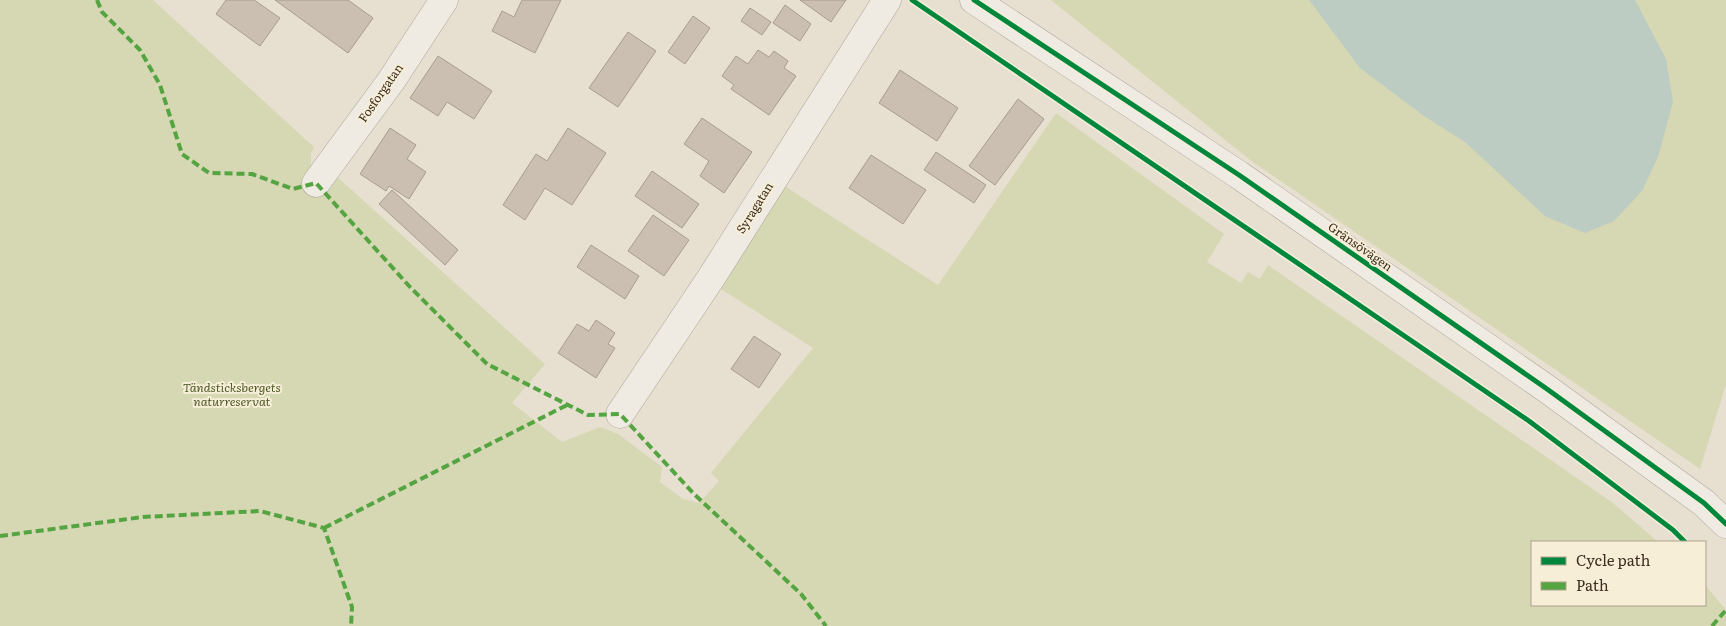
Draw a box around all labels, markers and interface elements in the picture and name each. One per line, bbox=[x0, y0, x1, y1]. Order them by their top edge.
street label: Fosforgatan bbox=[353, 59, 407, 125]
street label: Syragatan bbox=[731, 178, 777, 237]
street label: Gränsövägen bbox=[1325, 217, 1397, 275]
park label: Tändsticksbergets naturreservat bbox=[183, 378, 281, 410]
legend bbox=[1531, 541, 1706, 606]
text: Cycle path bbox=[1576, 548, 1651, 571]
text: Path bbox=[1576, 573, 1609, 596]

